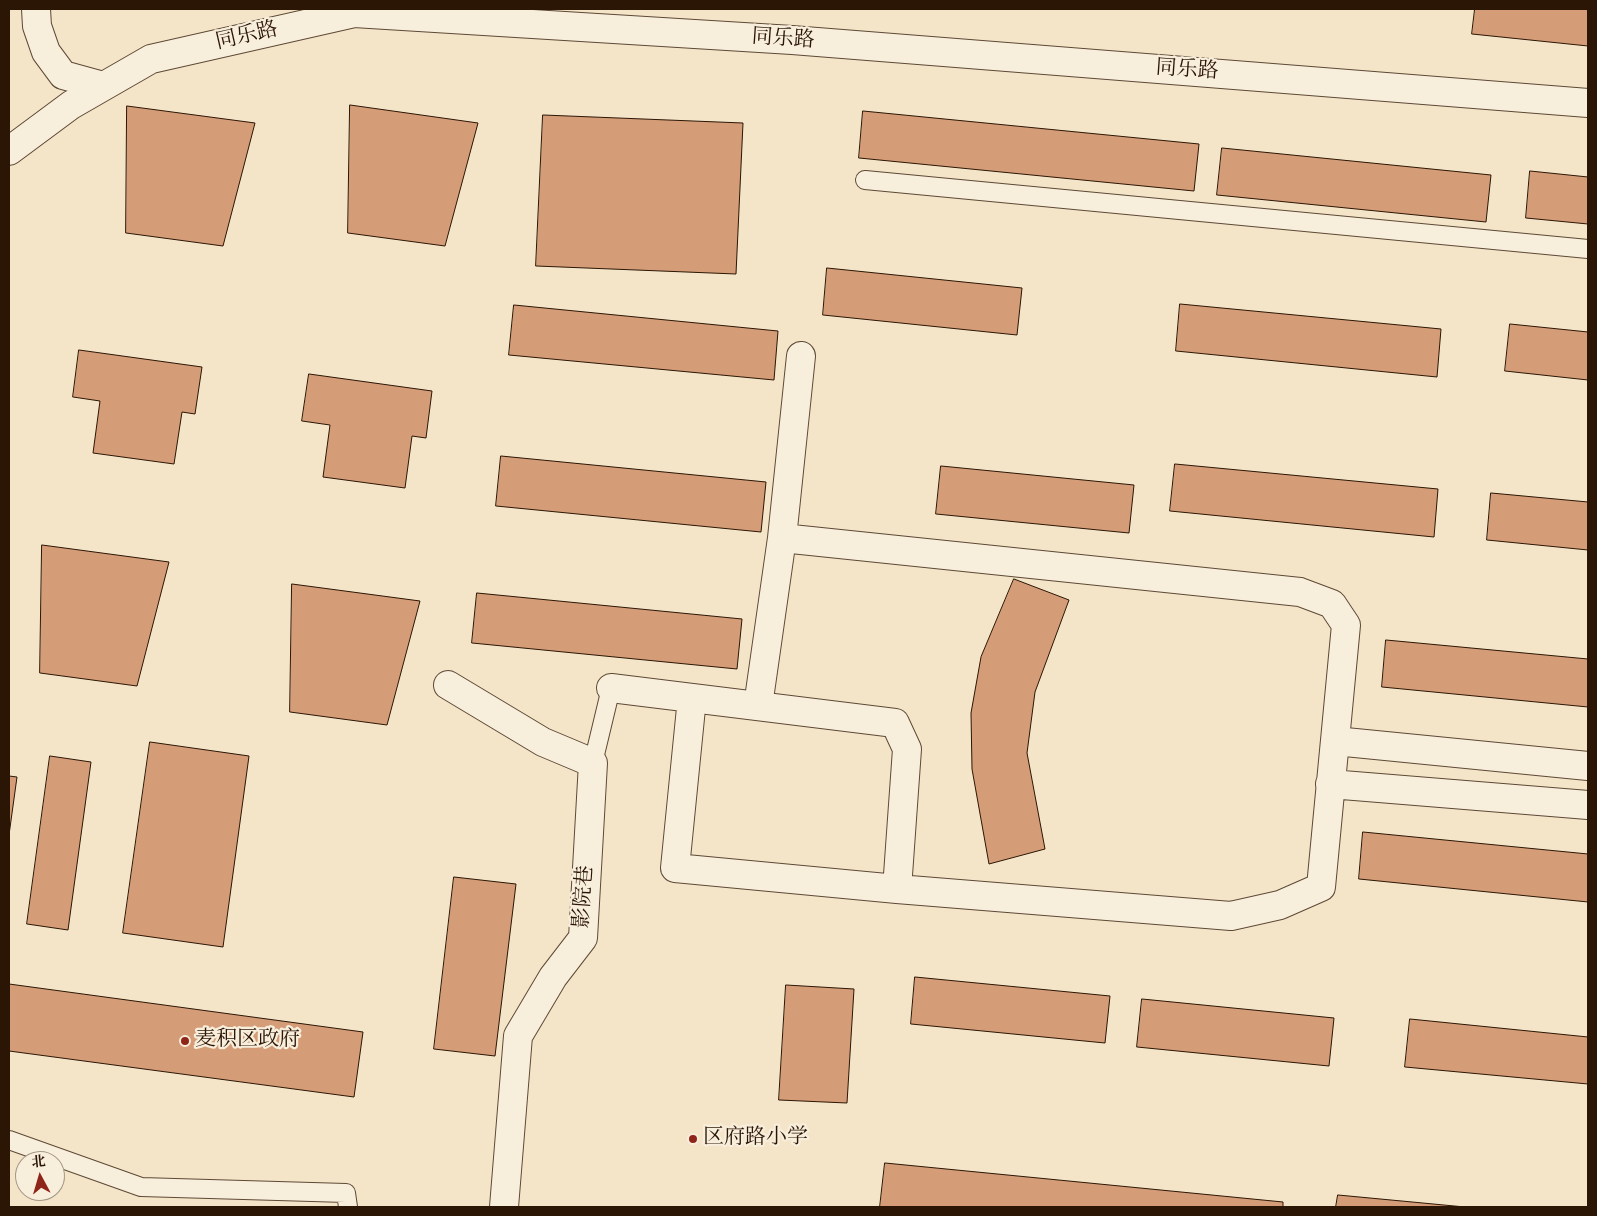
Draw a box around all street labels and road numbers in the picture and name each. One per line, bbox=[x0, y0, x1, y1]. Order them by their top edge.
street label: 同乐路 bbox=[213, 18, 281, 56]
street label: 同乐路 bbox=[751, 25, 815, 55]
street label: 同乐路 bbox=[1155, 56, 1219, 86]
street label: 影院巷 bbox=[570, 865, 600, 929]

